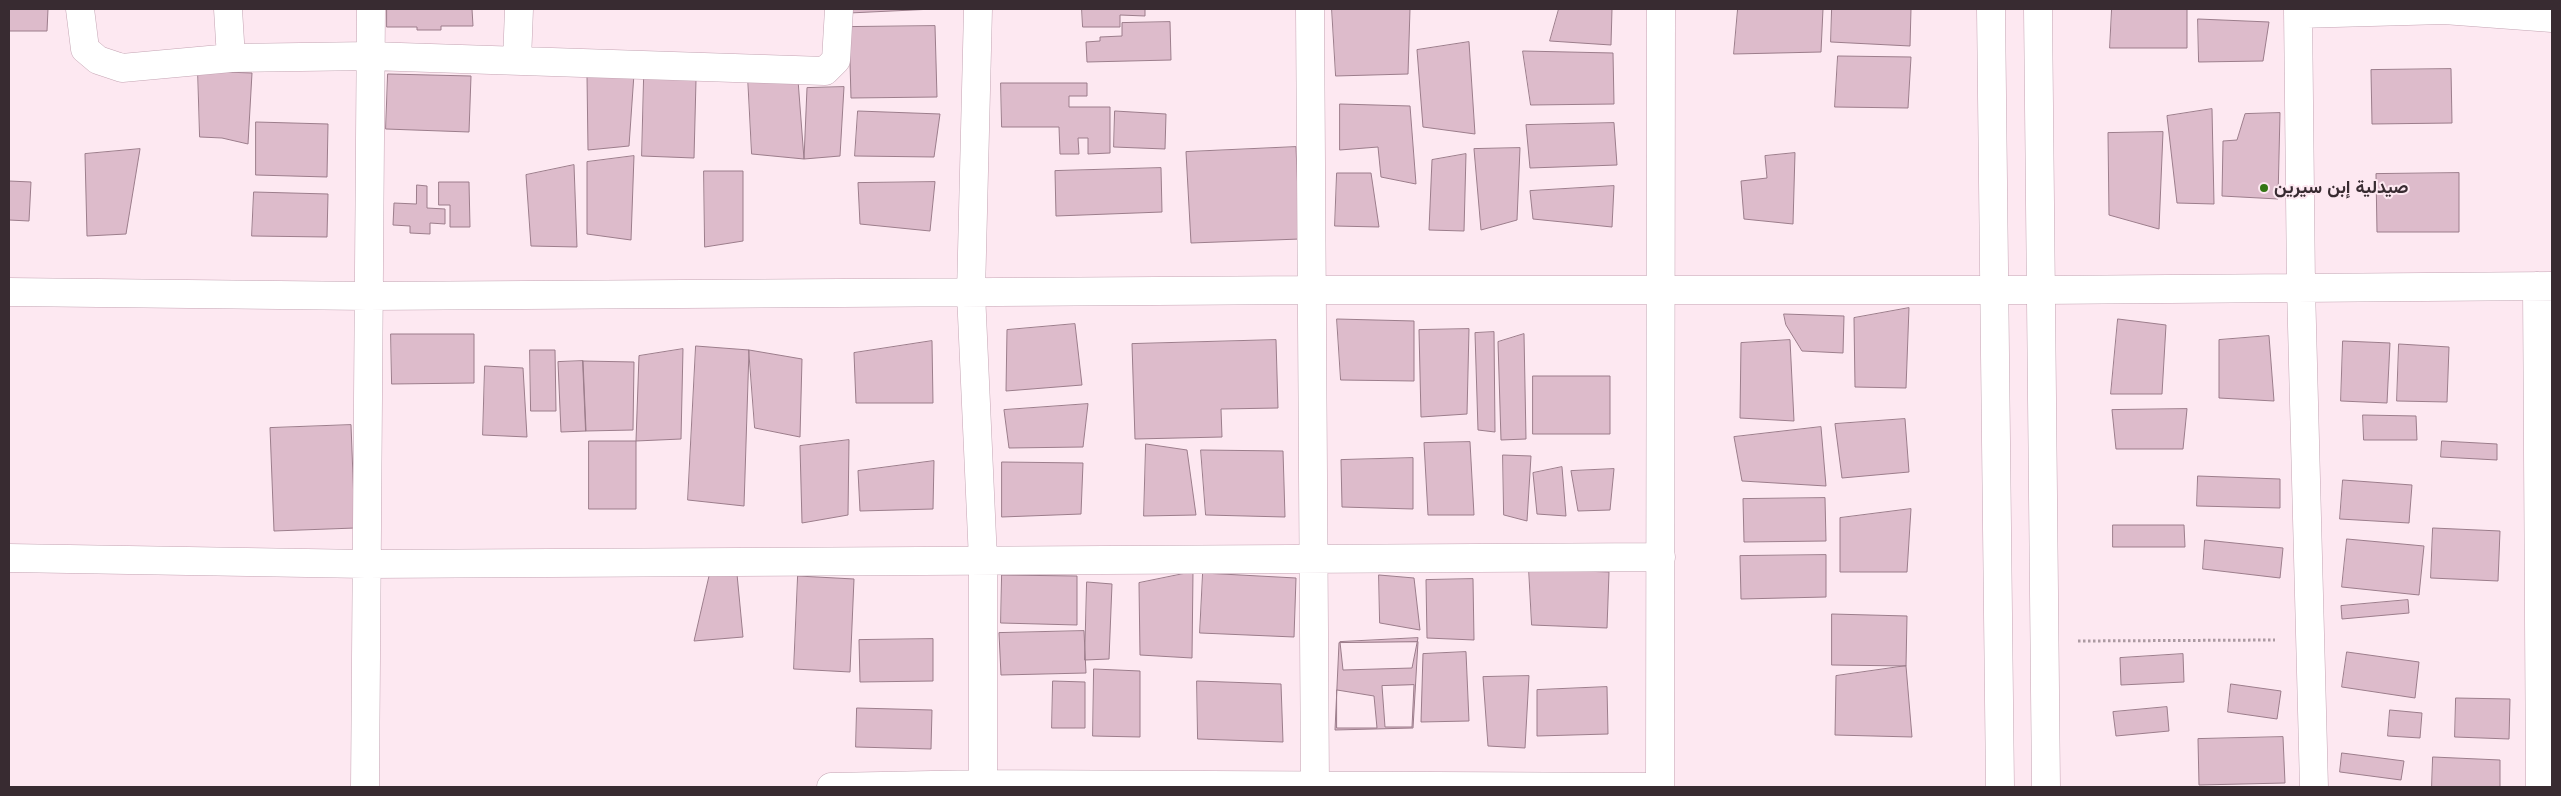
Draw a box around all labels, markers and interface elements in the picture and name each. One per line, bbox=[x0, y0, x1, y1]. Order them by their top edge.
place label: صيدلية إبن سيرين bbox=[2274, 177, 2409, 199]
marker: صيدلية إبن سيرين bbox=[2258, 182, 2270, 194]

